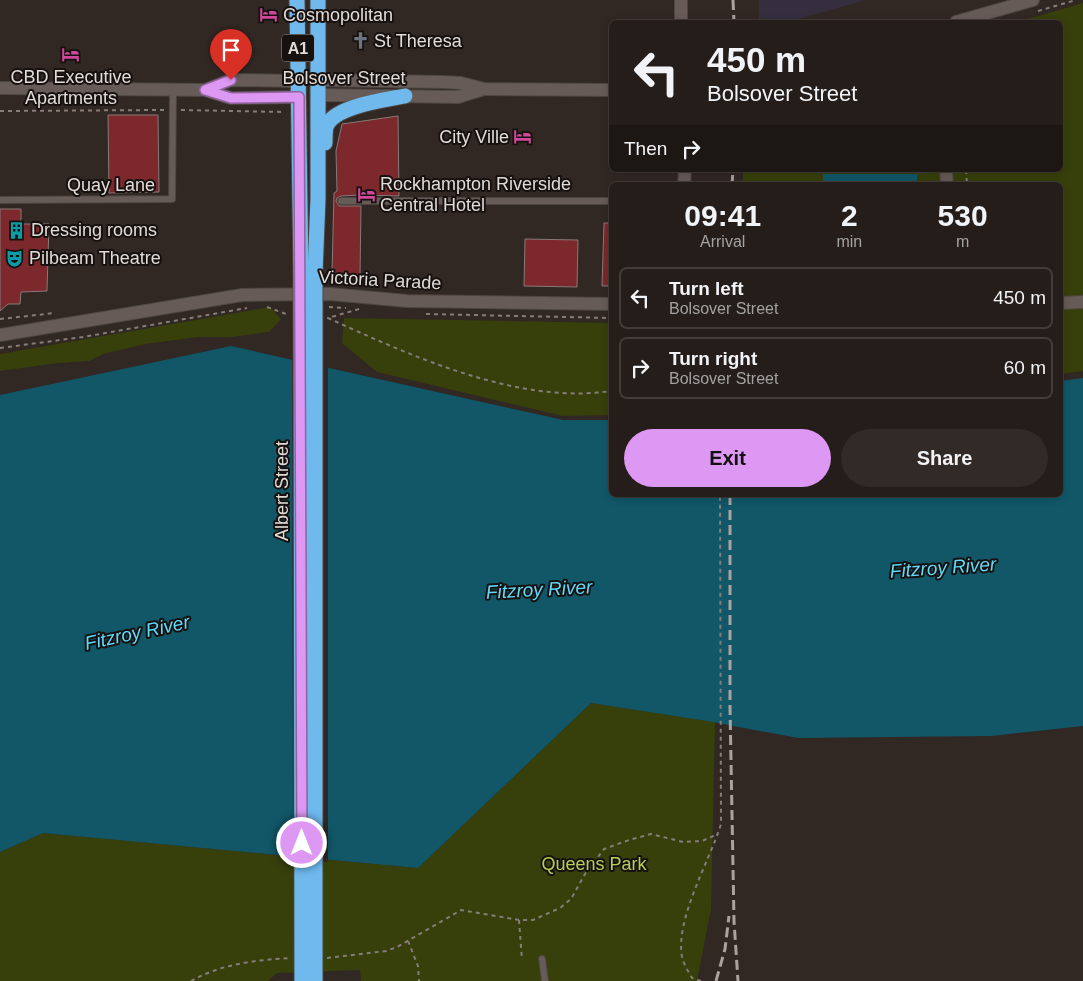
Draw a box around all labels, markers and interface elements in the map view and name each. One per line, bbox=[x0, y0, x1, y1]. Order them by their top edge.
hotel icon: Cosmopolitan bbox=[259, 5, 279, 25]
place label: Cosmopolitan bbox=[283, 5, 393, 25]
pin bbox=[210, 29, 252, 80]
church icon: St Theresa bbox=[350, 31, 370, 51]
place label: St Theresa bbox=[374, 31, 463, 51]
road number: A1 bbox=[282, 34, 314, 62]
icon: arrive bbox=[217, 36, 245, 64]
icon: left bbox=[624, 40, 689, 105]
text: 450 m bbox=[707, 40, 806, 79]
hotel icon: CBD Executive Apartments bbox=[61, 44, 81, 64]
place label: CBD Executive Apartments bbox=[10, 67, 132, 108]
street label: Bolsover Street bbox=[282, 68, 406, 88]
text: Bolsover Street bbox=[707, 81, 857, 106]
place label: City Ville bbox=[439, 127, 509, 147]
hotel icon: City Ville bbox=[513, 127, 533, 147]
icon: right bbox=[677, 135, 705, 163]
text: Then bbox=[624, 138, 667, 159]
place label: Rockhampton Riverside Central Hotel bbox=[380, 174, 571, 215]
street label: Quay Lane bbox=[67, 175, 155, 195]
hotel icon: Rockhampton Riverside Central Hotel bbox=[356, 184, 376, 204]
text: 09:41 bbox=[684, 199, 761, 232]
text: 2 bbox=[841, 199, 858, 232]
text: 530 bbox=[938, 199, 988, 232]
building icon: Dressing rooms bbox=[7, 220, 27, 240]
place label: Dressing rooms bbox=[31, 220, 157, 240]
text: Arrival bbox=[700, 233, 745, 250]
text: min bbox=[836, 233, 862, 250]
text: m bbox=[956, 233, 969, 250]
theatre icon: Pilbeam Theatre bbox=[5, 248, 25, 268]
place label: Pilbeam Theatre bbox=[29, 248, 161, 268]
street label: Victoria Parade bbox=[318, 267, 442, 293]
text: Turn left bbox=[669, 278, 744, 299]
icon: left bbox=[626, 284, 654, 312]
text: 450 m bbox=[993, 287, 1046, 308]
text: Bolsover Street bbox=[669, 300, 778, 317]
text: Turn right bbox=[669, 348, 757, 369]
icon: right bbox=[626, 354, 654, 382]
text: 60 m bbox=[1004, 357, 1046, 378]
text: Bolsover Street bbox=[669, 370, 778, 387]
button: Exit bbox=[624, 429, 831, 487]
button: Share bbox=[841, 429, 1048, 487]
street label: Albert Street bbox=[272, 441, 292, 541]
water label: Fitzroy River bbox=[889, 553, 998, 582]
water label: Fitzroy River bbox=[485, 576, 593, 603]
water label: Fitzroy River bbox=[83, 611, 192, 654]
position arrow bbox=[275, 816, 327, 868]
park label: Queens Park bbox=[541, 854, 648, 874]

